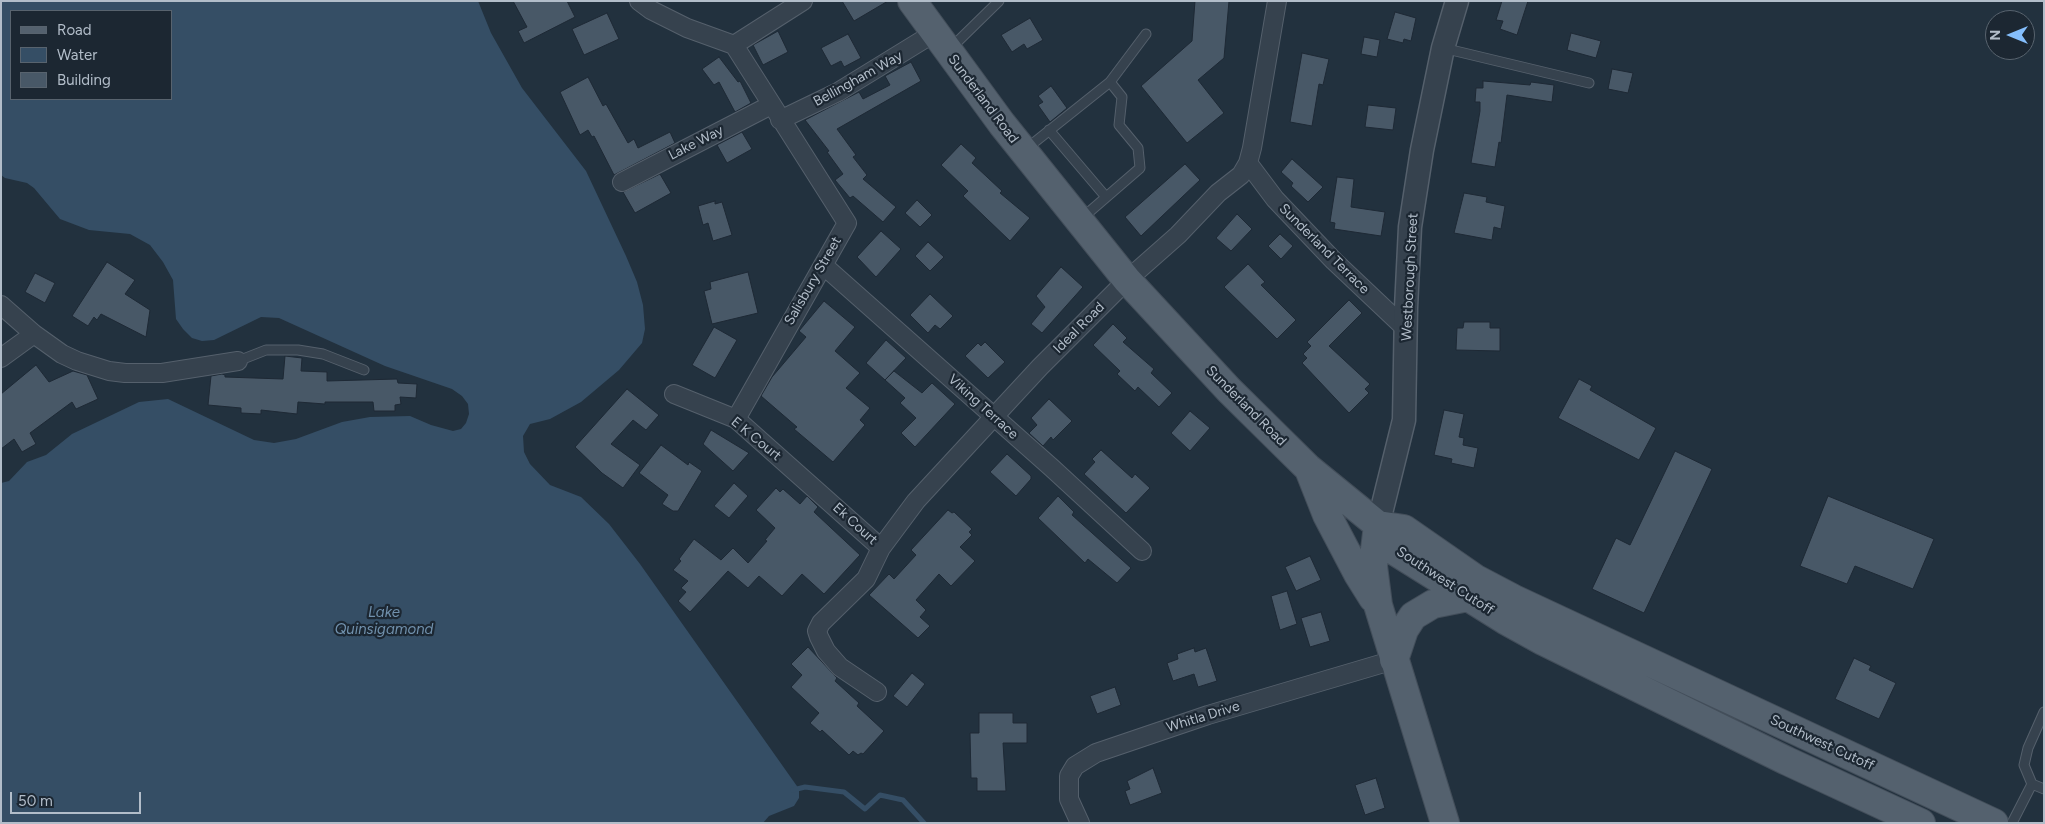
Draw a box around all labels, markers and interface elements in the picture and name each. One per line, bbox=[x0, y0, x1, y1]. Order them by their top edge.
legend bbox=[10, 10, 172, 100]
north arrow bbox=[1985, 10, 2035, 60]
text: Road bbox=[57, 21, 92, 39]
text: N bbox=[1987, 30, 2004, 40]
text: Water bbox=[57, 46, 97, 64]
street label: Bellingham Way bbox=[811, 48, 905, 110]
street label: Sunderland Road bbox=[944, 51, 1022, 147]
text: Building bbox=[57, 71, 111, 89]
street label: Lake Way bbox=[666, 122, 726, 164]
street label: Sunderland Terrace bbox=[1275, 200, 1373, 298]
street label: Westborough Street bbox=[1398, 213, 1422, 341]
street label: Salisbury Street bbox=[781, 234, 845, 328]
street label: Ideal Road bbox=[1050, 299, 1108, 357]
street label: Sunderland Road bbox=[1202, 362, 1290, 450]
street label: Viking Terrace bbox=[944, 371, 1022, 443]
street label: E K Court bbox=[727, 414, 785, 464]
street label: Ek Court bbox=[829, 499, 881, 549]
street label: Southwest Cutoff bbox=[1393, 543, 1497, 619]
water label: Lake Quinsigamond bbox=[335, 604, 433, 639]
street label: Whitla Drive bbox=[1164, 698, 1242, 736]
street label: Southwest Cutoff bbox=[1767, 712, 1877, 774]
scale bar bbox=[12, 782, 144, 814]
text: 50 m bbox=[18, 792, 53, 810]

